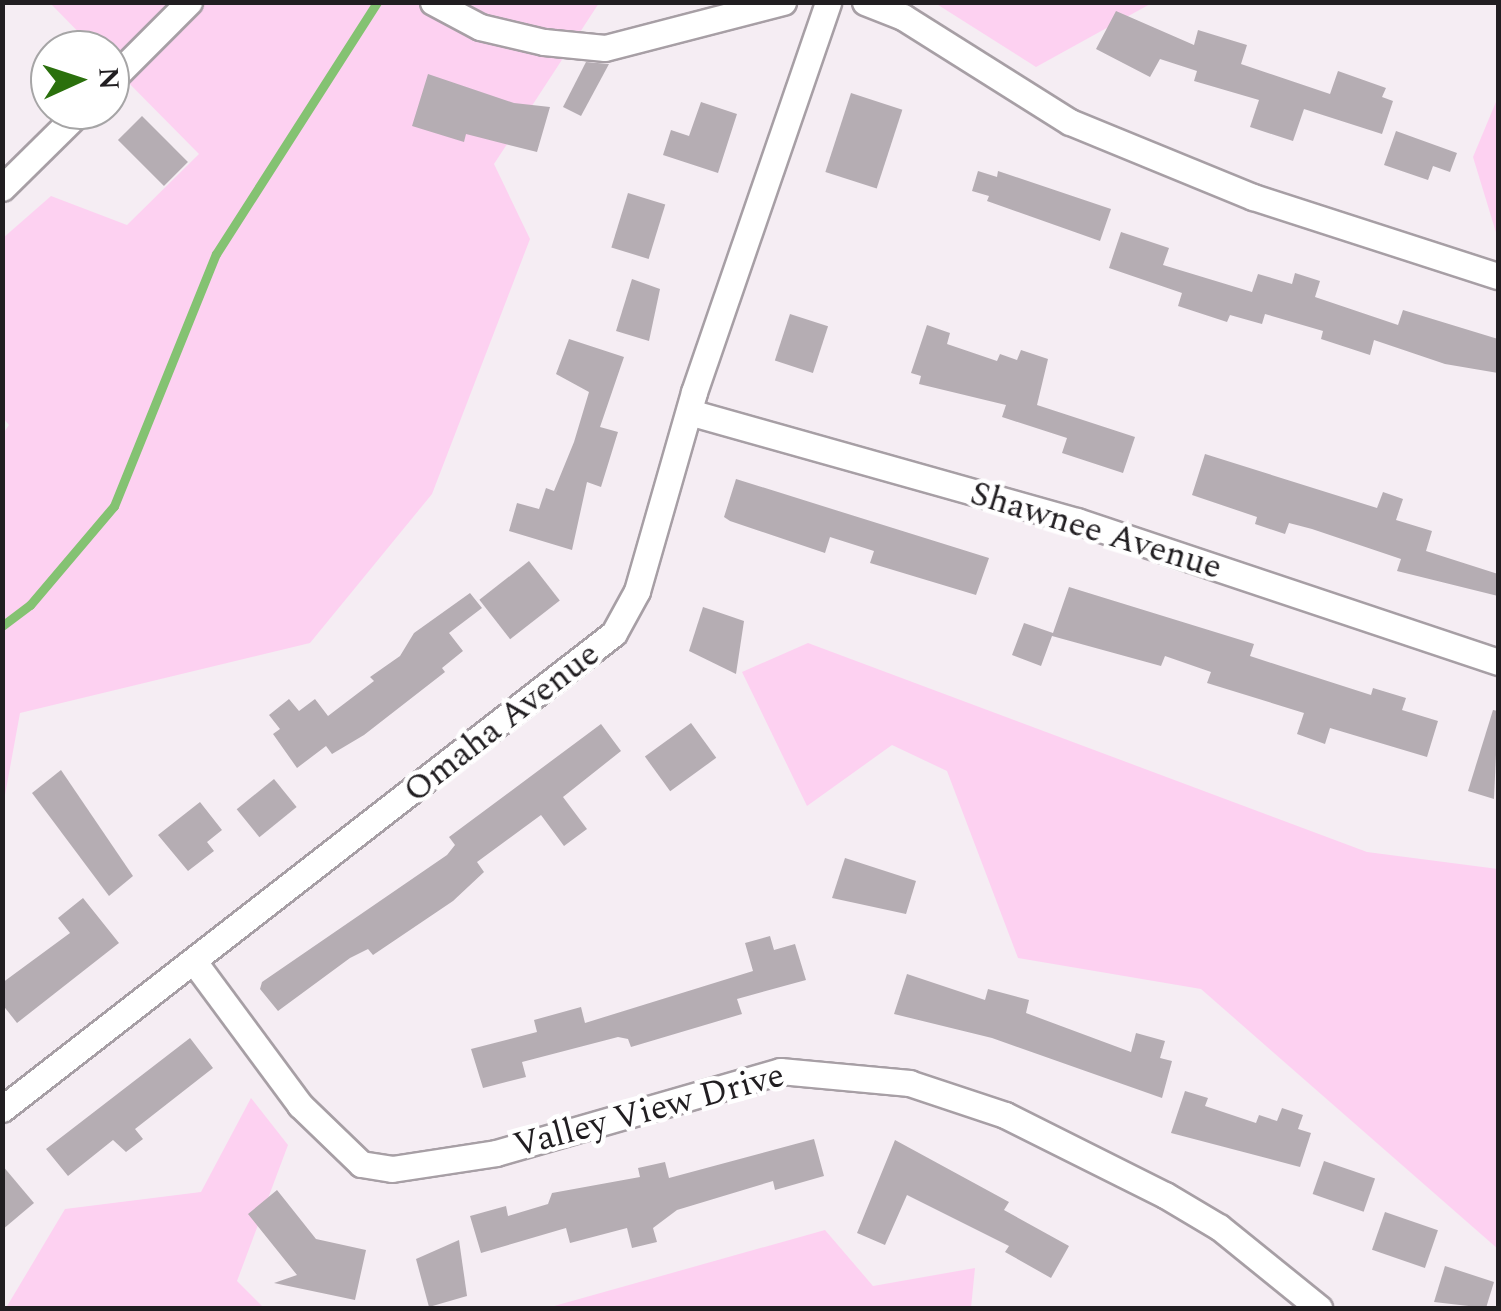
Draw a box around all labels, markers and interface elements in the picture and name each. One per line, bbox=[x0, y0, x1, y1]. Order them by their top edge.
north arrow bbox=[30, 30, 130, 130]
text: N bbox=[86, 66, 131, 91]
street label: Shawnee Avenue bbox=[965, 473, 1227, 589]
street label: Omaha Avenue bbox=[396, 634, 608, 812]
street label: Valley View Drive bbox=[509, 1055, 789, 1167]

